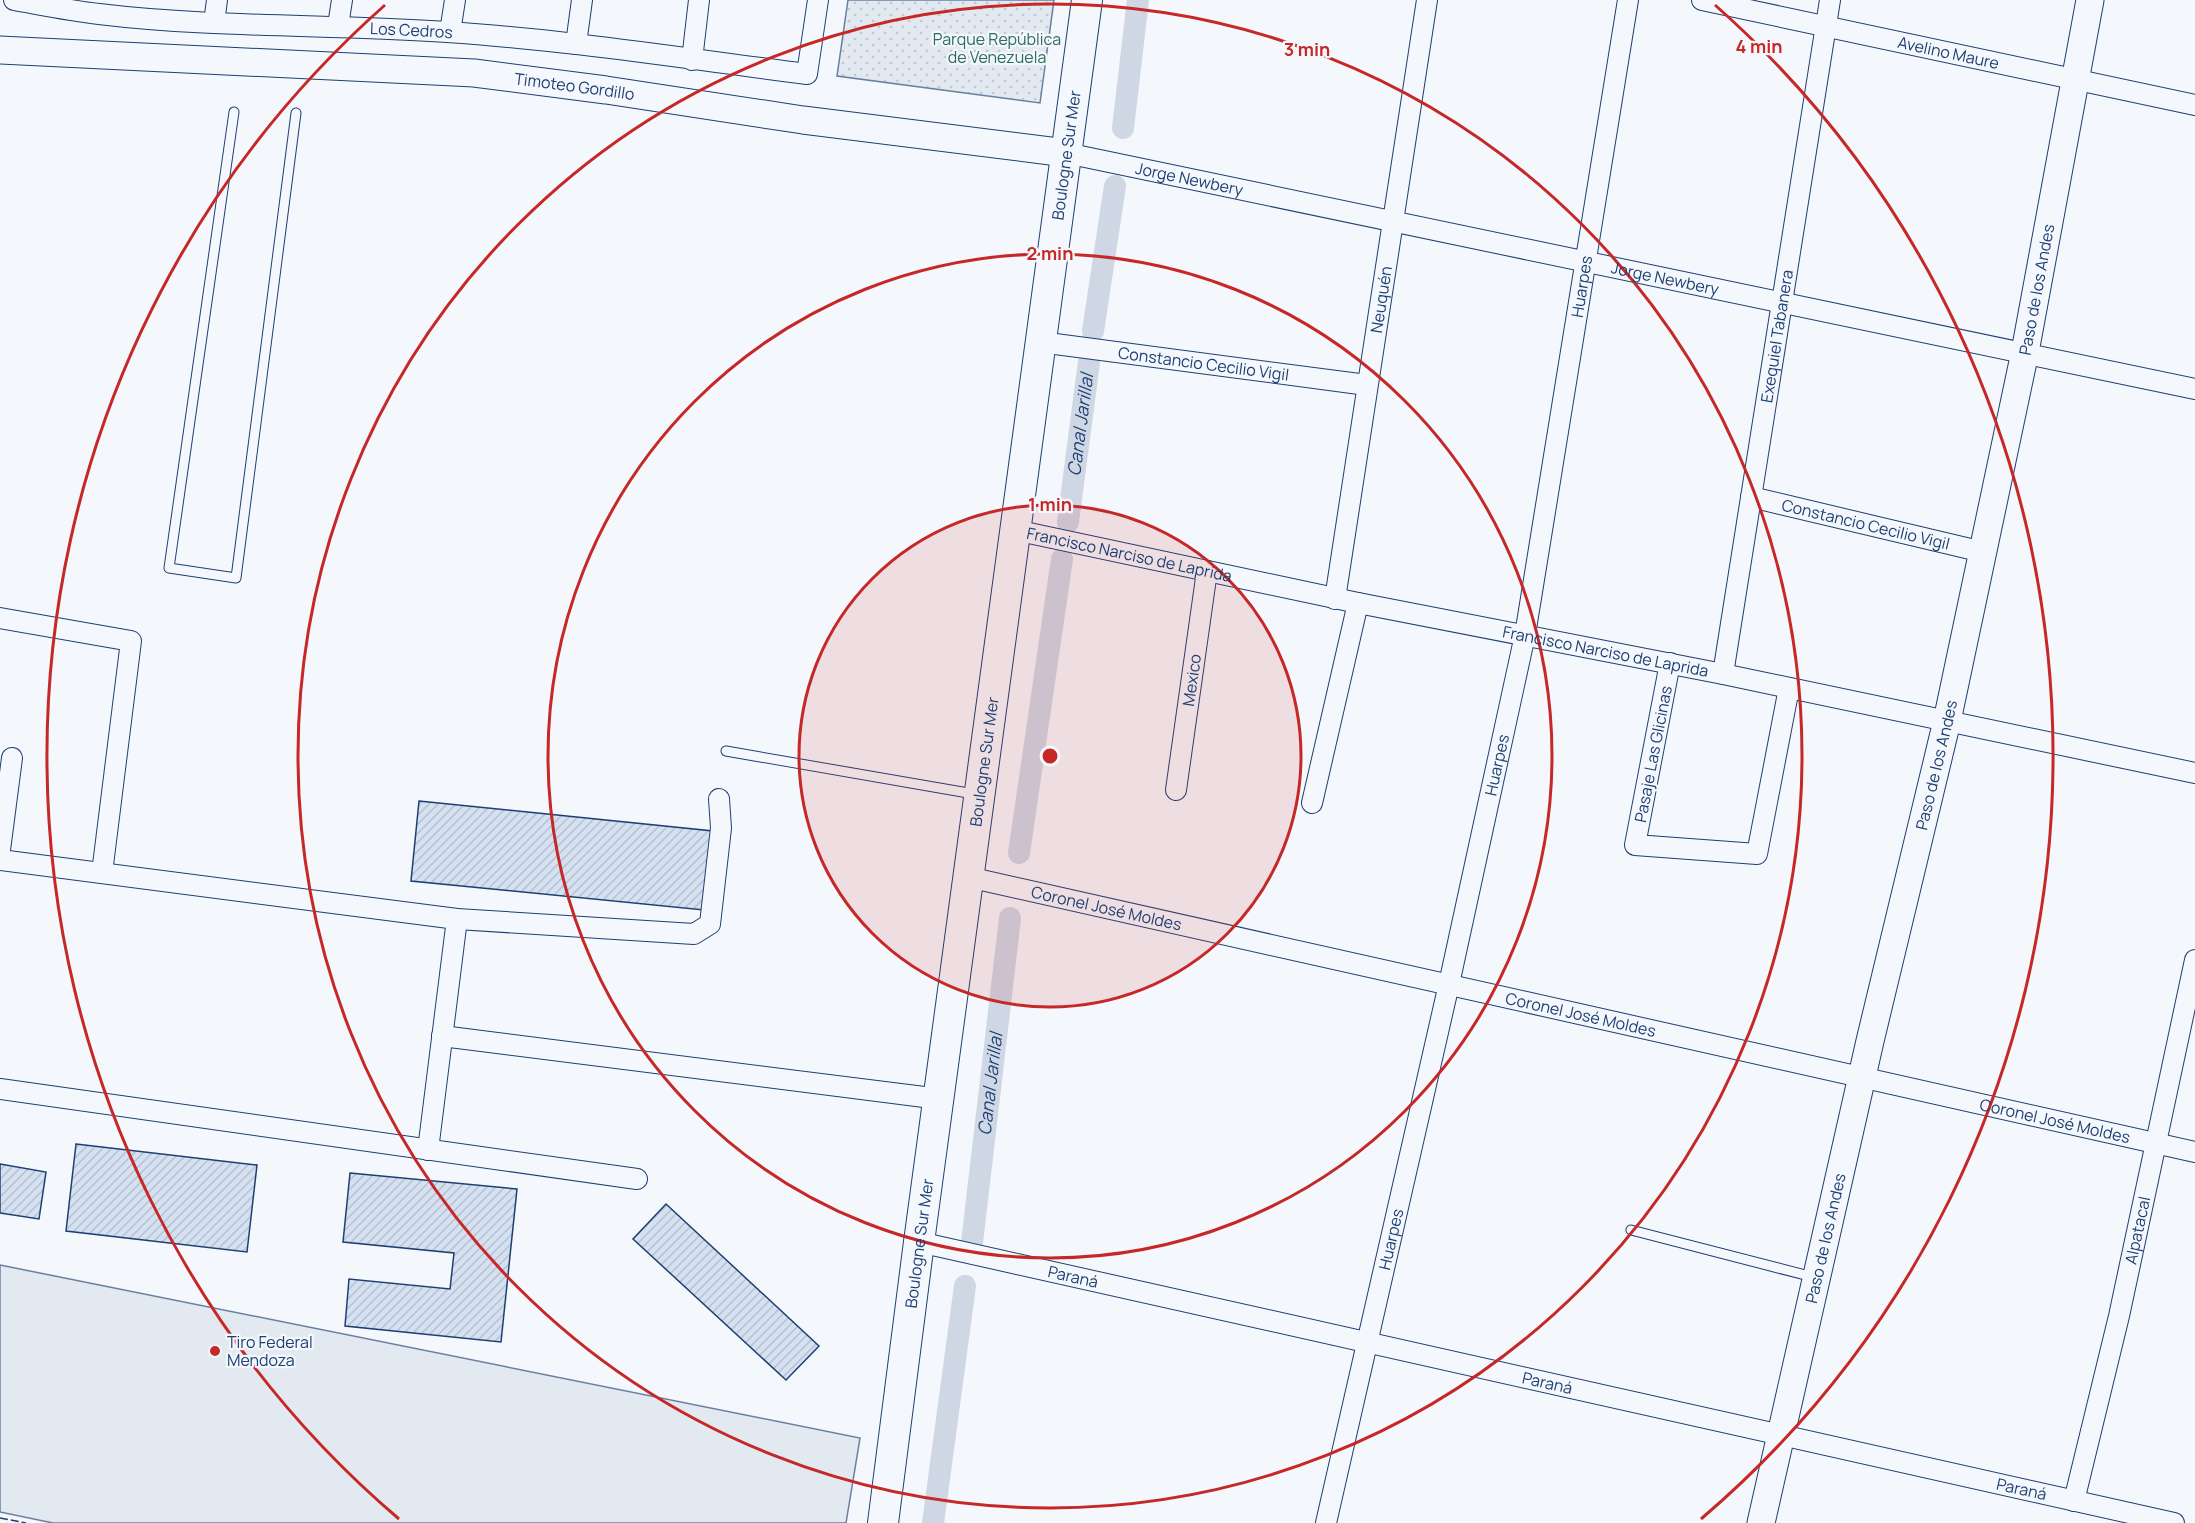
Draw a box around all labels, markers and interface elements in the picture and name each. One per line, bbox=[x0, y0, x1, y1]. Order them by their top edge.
street label: Los Cedros bbox=[370, 17, 453, 43]
park label: Parque República de Venezuela bbox=[933, 28, 1061, 68]
street label: Avelino Maure bbox=[1896, 31, 2001, 74]
text: 4 min bbox=[1735, 34, 1783, 58]
text: 3 min bbox=[1284, 37, 1330, 61]
street label: Timoteo Gordillo bbox=[513, 67, 636, 105]
street label: Boulogne Sur Mer bbox=[1046, 89, 1086, 221]
street label: Jorge Newbery bbox=[1133, 157, 1246, 201]
street label: Paso de los Andes bbox=[2014, 222, 2059, 357]
text: 2 min bbox=[1027, 241, 1073, 265]
street label: Huarpes bbox=[1566, 254, 1597, 319]
street label: Jorge Newbery bbox=[1609, 256, 1721, 300]
street label: Neuquén bbox=[1365, 264, 1397, 335]
street label: Exequiel Tabanera bbox=[1755, 268, 1798, 404]
street label: Constancio Cecilio Vigil bbox=[1117, 341, 1290, 386]
water label: Canal Jarillal bbox=[1061, 369, 1099, 477]
text: 1 min bbox=[1028, 492, 1072, 516]
street label: Constancio Cecilio Vigil bbox=[1780, 494, 1952, 555]
street label: Francisco Narciso de Laprida bbox=[1025, 522, 1234, 587]
street label: Francisco Narciso de Laprida bbox=[1501, 620, 1711, 682]
street label: Mexico bbox=[1177, 652, 1206, 708]
street label: Pasaje Las Glicinas bbox=[1629, 684, 1677, 824]
street label: Boulogne Sur Mer bbox=[964, 695, 1004, 828]
street label: Paso de los Andes bbox=[1910, 698, 1962, 832]
street label: Huarpes bbox=[1479, 732, 1514, 798]
centre of rings bbox=[1040, 746, 1060, 766]
street label: Coronel José Moldes bbox=[1029, 881, 1184, 936]
street label: Coronel José Moldes bbox=[1504, 987, 1658, 1042]
water label: Canal Jarillal bbox=[972, 1029, 1008, 1137]
street label: Coronel José Moldes bbox=[1978, 1093, 2132, 1148]
street label: Paso de los Andes bbox=[1800, 1171, 1851, 1305]
street label: Boulogne Sur Mer bbox=[900, 1177, 939, 1309]
street label: Alpatacal bbox=[2119, 1194, 2155, 1266]
street label: Huarpes bbox=[1373, 1206, 1408, 1272]
street label: Paraná bbox=[1046, 1260, 1100, 1293]
place label: Tiro Federal Mendoza bbox=[227, 1331, 313, 1371]
marker: Tiro Federal Mendoza bbox=[208, 1344, 222, 1358]
street label: Paraná bbox=[1520, 1366, 1575, 1399]
street label: Paraná bbox=[1994, 1473, 2049, 1505]

